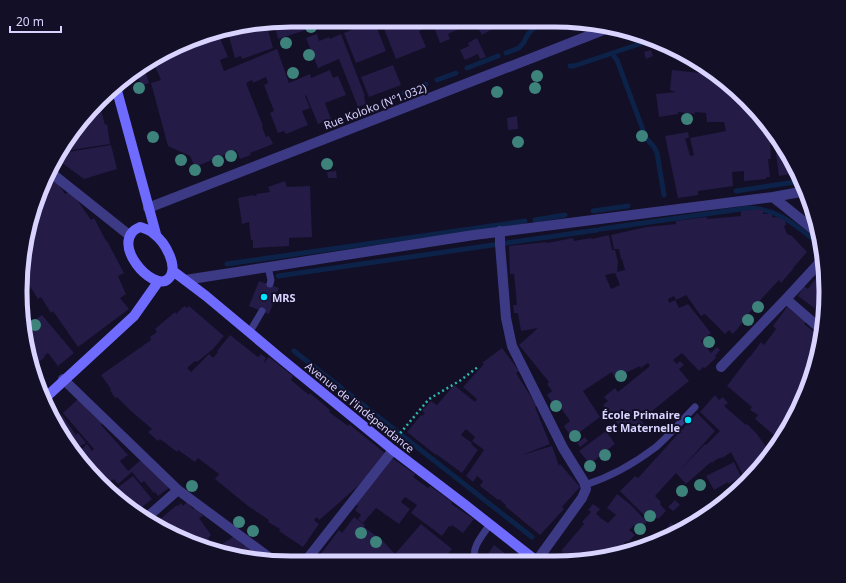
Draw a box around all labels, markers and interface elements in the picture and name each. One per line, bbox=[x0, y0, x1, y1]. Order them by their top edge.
scale bar bbox=[10, 8, 61, 34]
text: 20 m bbox=[16, 13, 44, 30]
street label: Rue Koloko (N°1.032) bbox=[322, 79, 428, 133]
place label: MRS bbox=[272, 290, 296, 305]
marker: MRS bbox=[259, 292, 269, 302]
street label: Avenue de l'indépendance bbox=[302, 358, 418, 456]
place label: École Primaire et Maternelle bbox=[602, 407, 680, 435]
marker: École Primaire et Maternelle bbox=[683, 415, 693, 425]

